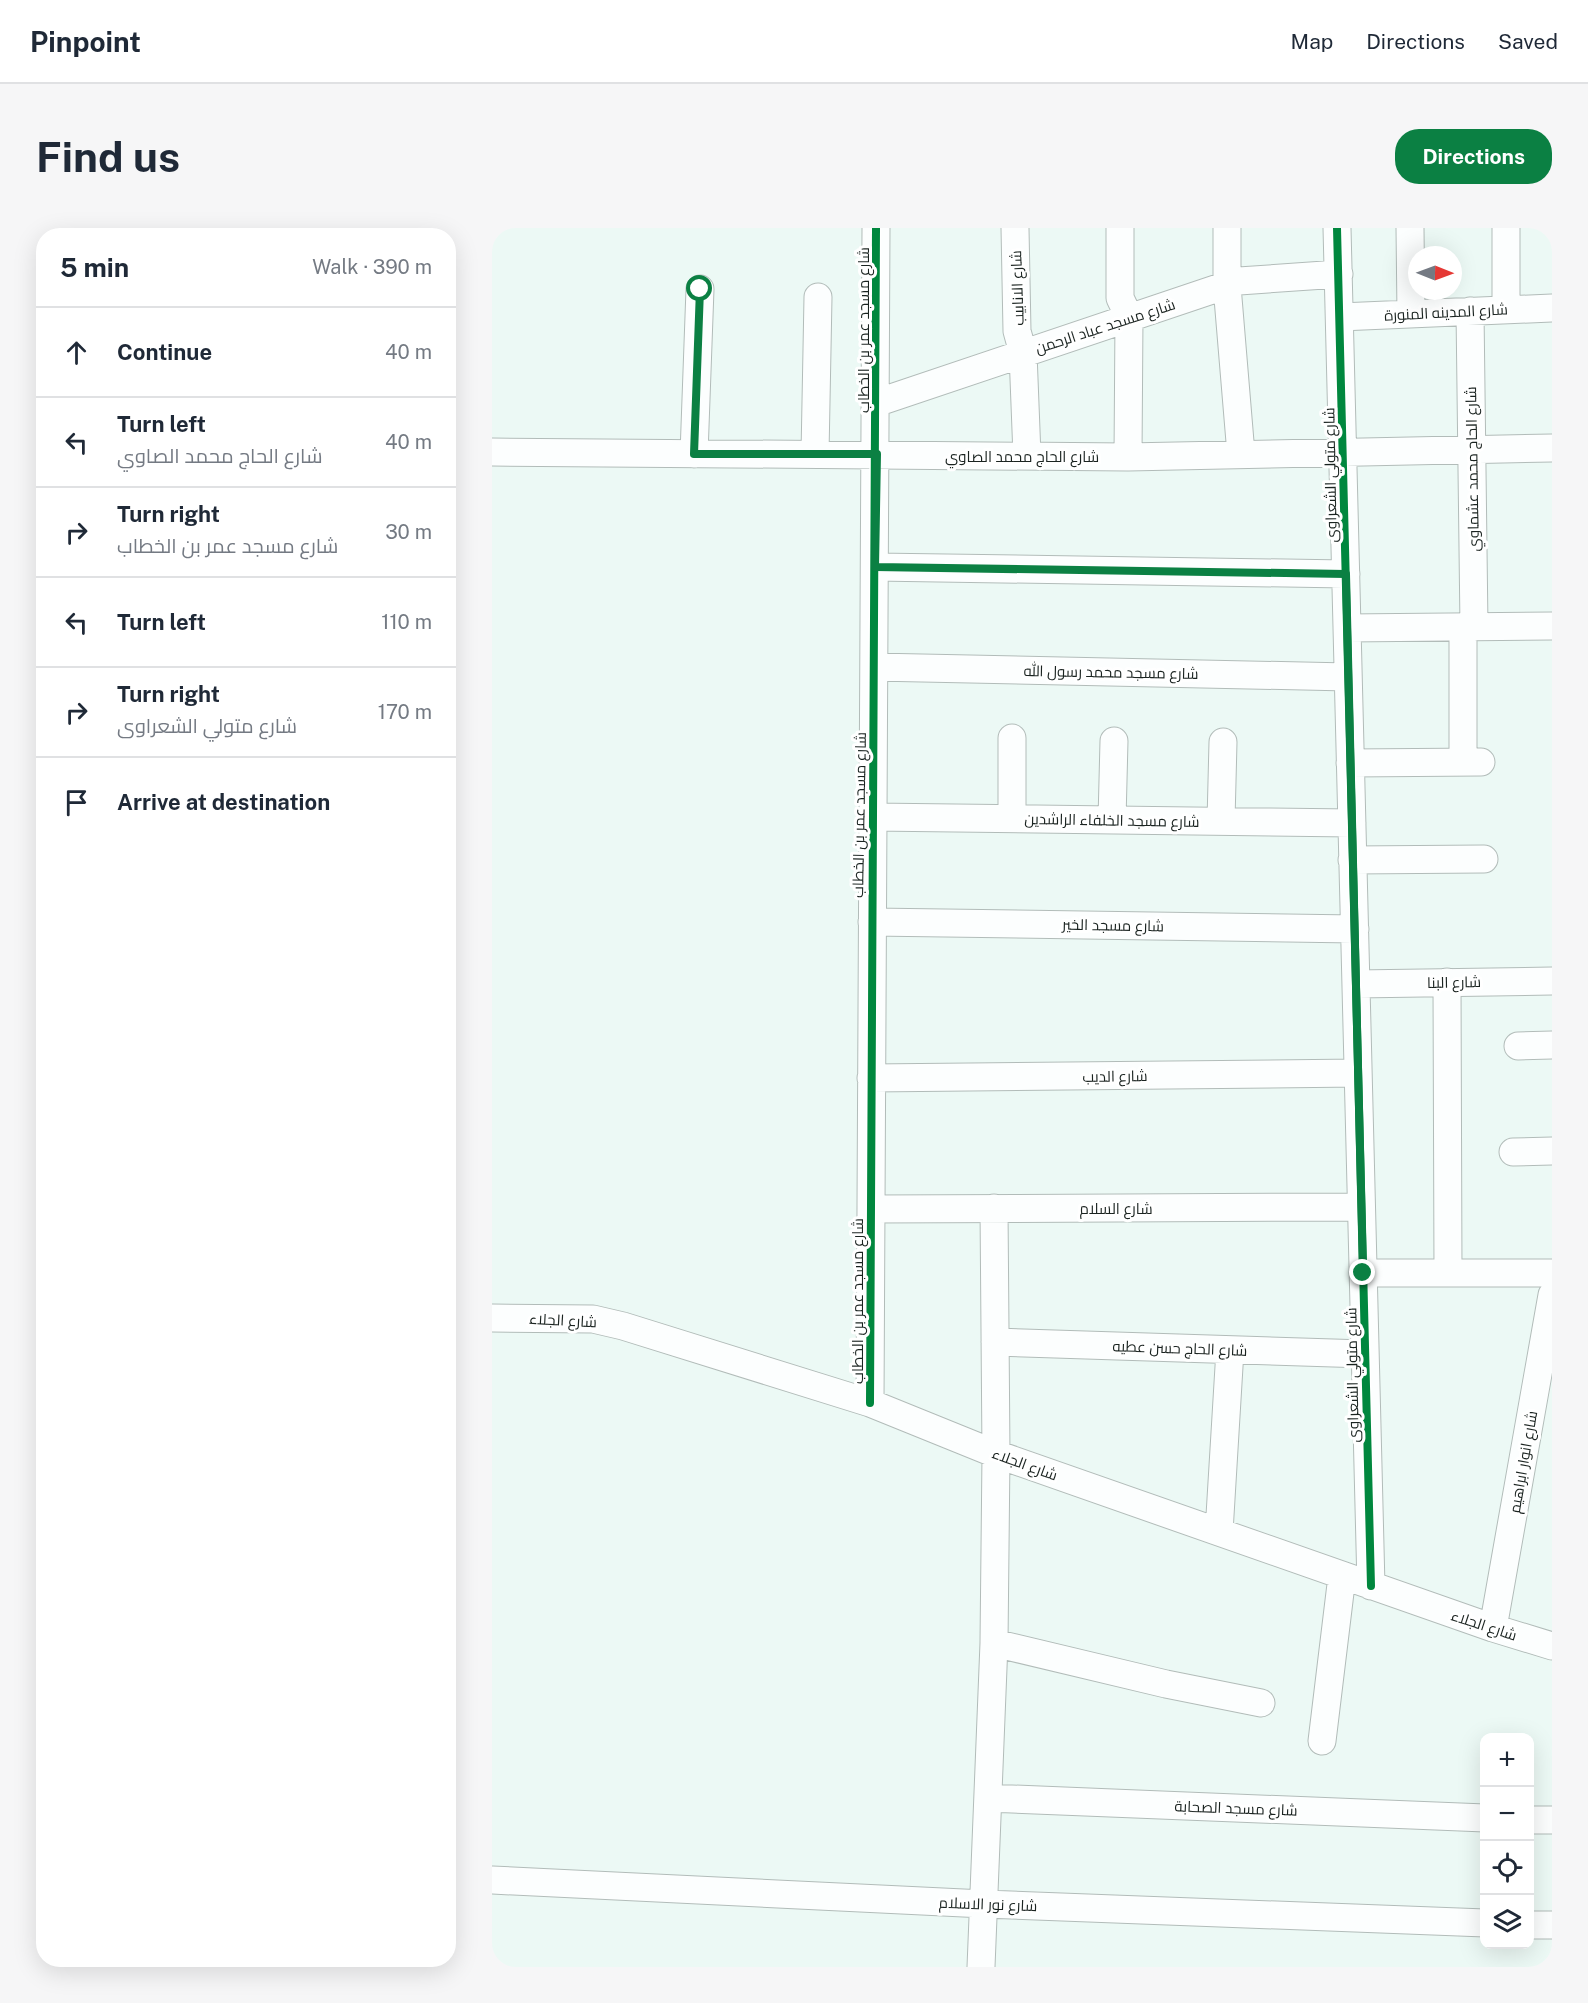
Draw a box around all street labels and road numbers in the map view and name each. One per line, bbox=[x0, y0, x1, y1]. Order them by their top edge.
street label: شارع مسجد عمر بن الخطاب bbox=[855, 247, 875, 413]
street label: شارع الانابيب bbox=[1007, 250, 1030, 326]
street label: شارع مسجد عباد الرحمن bbox=[1033, 295, 1178, 360]
street label: شارع المدينه المنورة bbox=[1384, 300, 1508, 327]
street label: شارع الحاج محمد عشماوي bbox=[1462, 386, 1486, 552]
street label: شارع متولي الشعراوى bbox=[1320, 407, 1344, 543]
street label: شارع الحاج محمد الصاوي bbox=[945, 448, 1099, 469]
street label: شارع مسجد محمد رسول الله bbox=[1023, 661, 1199, 685]
street label: شارع مسجد عمر بن الخطاب bbox=[849, 732, 872, 898]
street label: شارع مسجد الخلفاء الراشدين bbox=[1024, 810, 1200, 833]
street label: شارع مسجد الخير bbox=[1061, 916, 1164, 937]
street label: شارع البنا bbox=[1427, 973, 1481, 994]
street label: شارع الديب bbox=[1082, 1067, 1148, 1088]
street label: شارع السلام bbox=[1079, 1200, 1153, 1220]
street label: شارع مسجد عمر بن الخطاب bbox=[849, 1218, 869, 1384]
street label: شارع متولي الشعراوى bbox=[1342, 1307, 1366, 1443]
street label: شارع الجلاء bbox=[528, 1310, 597, 1333]
street label: شارع الحاج حسن عطيه bbox=[1112, 1337, 1248, 1362]
street label: شارع انوار ابراهيم bbox=[1506, 1409, 1543, 1515]
street label: شارع الجلاء bbox=[989, 1444, 1060, 1486]
street label: شارع الجلاء bbox=[1448, 1606, 1519, 1646]
street label: شارع مسجد الصحابة bbox=[1174, 1797, 1298, 1822]
street label: شارع نور الاسلام bbox=[938, 1894, 1038, 1917]

